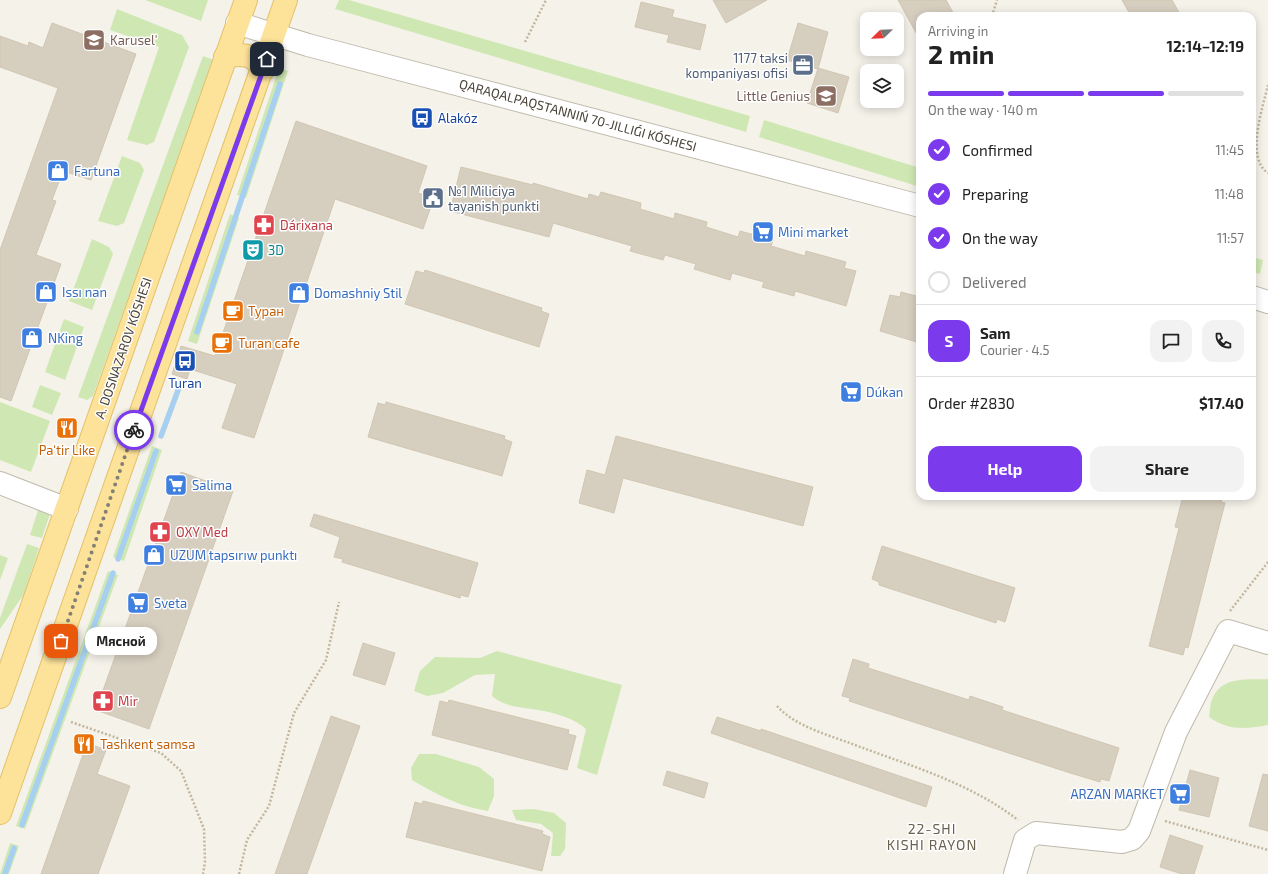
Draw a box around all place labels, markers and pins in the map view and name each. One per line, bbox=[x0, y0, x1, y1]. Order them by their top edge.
school or university icon: Karusel' bbox=[81, 27, 107, 53]
place label: Karusel' bbox=[110, 32, 157, 48]
pin bbox=[250, 42, 284, 76]
place label: 1177 taksi kompaniyası ofisi bbox=[686, 50, 788, 81]
office icon: 1177 taksi kompaniyası ofisi bbox=[790, 52, 816, 78]
school or university icon: Little Genius bbox=[813, 83, 839, 109]
place label: Little Genius bbox=[737, 88, 810, 104]
bus stop icon: Alakóz bbox=[409, 105, 435, 131]
place label: Alakóz bbox=[438, 110, 478, 126]
shop icon: Fartuna bbox=[45, 158, 71, 184]
place label: Fartuna bbox=[74, 163, 120, 179]
place label: №1 Miliciya tayanish punkti bbox=[448, 183, 539, 214]
public building icon: №1 Miliciya tayanish punkti bbox=[420, 185, 446, 211]
pharmacy icon: Dárixana bbox=[251, 212, 277, 238]
place label: Dárixana bbox=[280, 217, 333, 233]
supermarket icon: Mini market bbox=[750, 219, 776, 245]
place label: Mini market bbox=[778, 224, 848, 240]
theatre icon: 3D bbox=[240, 237, 266, 263]
place label: 3D bbox=[268, 242, 284, 258]
shop icon: Issı nan bbox=[33, 279, 59, 305]
shop icon: Domashniy Stil bbox=[286, 280, 312, 306]
place label: Issı nan bbox=[62, 284, 107, 300]
place label: Domashniy Stil bbox=[314, 285, 402, 301]
cafe icon: Туран bbox=[220, 298, 246, 324]
place label: Туран bbox=[248, 303, 284, 319]
shop icon: NKing bbox=[19, 325, 45, 351]
place label: NKing bbox=[48, 330, 83, 346]
cafe icon: Turan cafe bbox=[209, 330, 235, 356]
place label: Turan cafe bbox=[238, 335, 300, 351]
bus stop icon: Turan bbox=[172, 348, 198, 374]
place label: Turan bbox=[168, 375, 202, 391]
supermarket icon: Dúkan bbox=[838, 379, 864, 405]
place label: Dúkan bbox=[866, 384, 903, 400]
restaurant icon: Pa'tir Like bbox=[54, 415, 80, 441]
place label: Pa'tir Like bbox=[39, 442, 95, 458]
supermarket icon: Salima bbox=[163, 472, 189, 498]
place label: Salima bbox=[192, 477, 232, 493]
pharmacy icon: OXY Med bbox=[147, 519, 173, 545]
place label: OXY Med bbox=[176, 524, 228, 540]
shop icon: UZUM tapsırıw punktı bbox=[141, 542, 167, 568]
place label: UZUM tapsırıw punktı bbox=[170, 547, 297, 563]
supermarket icon: Sveta bbox=[125, 590, 151, 616]
place label: Sveta bbox=[154, 595, 187, 611]
pin bbox=[44, 624, 78, 658]
callout: Мясной bbox=[85, 627, 157, 655]
pharmacy icon: Mir bbox=[90, 688, 116, 714]
place label: Mir bbox=[118, 693, 138, 709]
restaurant icon: Tashkent samsa bbox=[71, 731, 97, 757]
place label: Tashkent samsa bbox=[100, 736, 195, 752]
supermarket icon: ARZAN MARKET bbox=[1167, 781, 1193, 807]
place label: ARZAN MARKET bbox=[1070, 786, 1164, 802]

